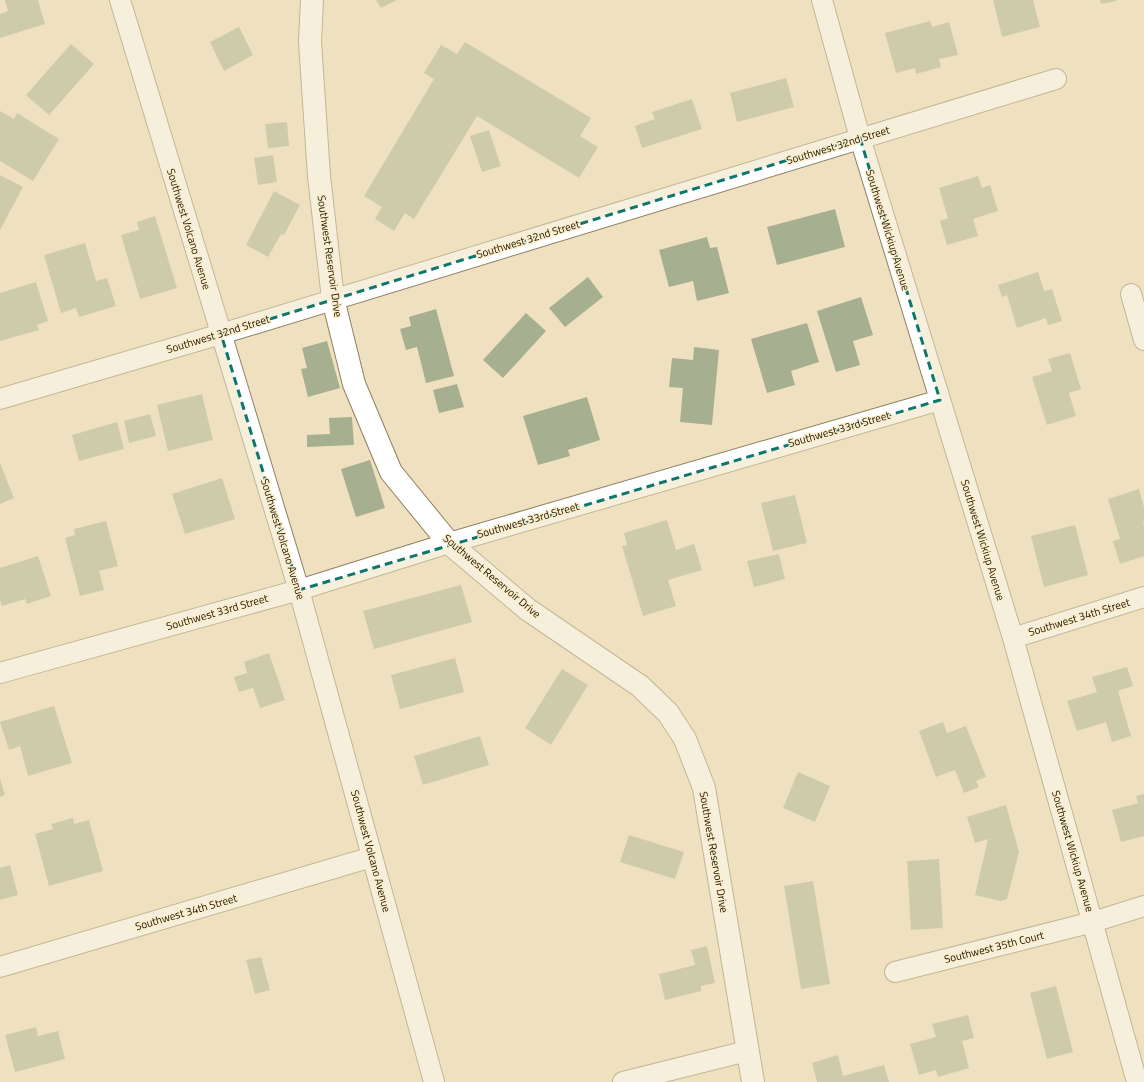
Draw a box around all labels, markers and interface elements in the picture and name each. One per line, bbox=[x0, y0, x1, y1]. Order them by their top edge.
street label: Southwest 32nd Street bbox=[784, 122, 892, 168]
street label: Southwest Volcano Avenue bbox=[163, 166, 215, 292]
street label: Southwest Wickiup Avenue bbox=[862, 168, 914, 293]
street label: Southwest Reservoir Drive bbox=[314, 194, 347, 318]
street label: Southwest 32nd Street bbox=[474, 216, 582, 262]
street label: Southwest 32nd Street bbox=[164, 311, 272, 357]
street label: Southwest 33rd Street bbox=[786, 407, 892, 451]
street label: Southwest Volcano Avenue bbox=[257, 476, 309, 602]
street label: Southwest Wickiup Avenue bbox=[957, 478, 1009, 603]
street label: Southwest 33rd Street bbox=[475, 498, 581, 542]
street label: Southwest Reservoir Drive bbox=[440, 530, 545, 622]
street label: Southwest 33rd Street bbox=[164, 590, 270, 634]
street label: Southwest 34th Street bbox=[1026, 594, 1132, 640]
street label: Southwest Volcano Avenue bbox=[347, 788, 395, 914]
street label: Southwest Wickiup Avenue bbox=[1048, 788, 1098, 914]
street label: Southwest Reservoir Drive bbox=[695, 790, 733, 914]
street label: Southwest 34th Street bbox=[133, 890, 239, 934]
street label: Southwest 35th Court bbox=[942, 927, 1046, 967]

